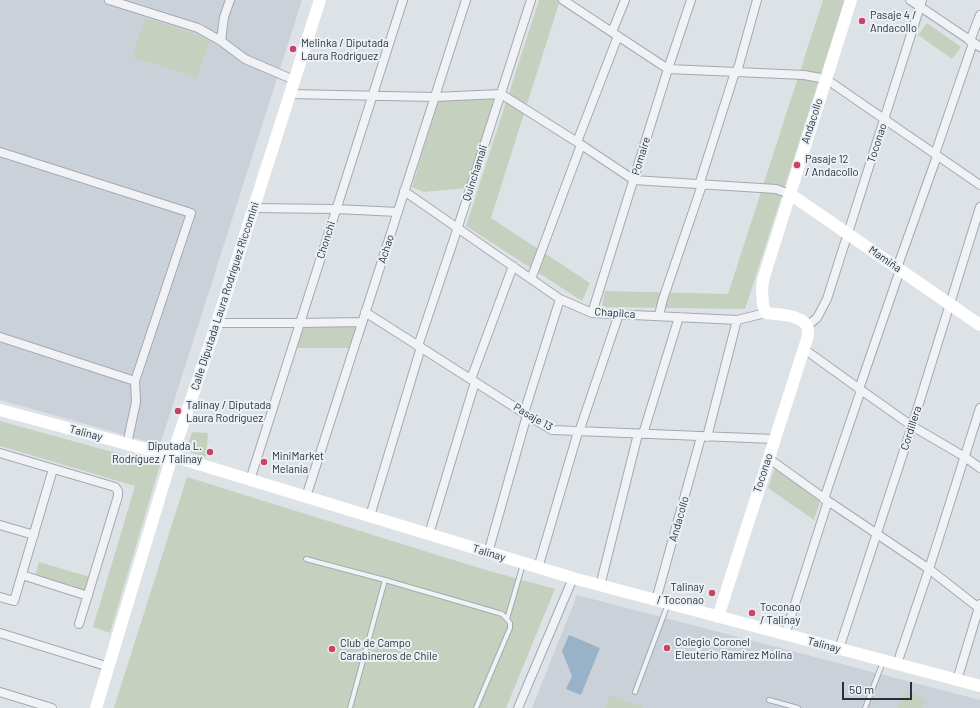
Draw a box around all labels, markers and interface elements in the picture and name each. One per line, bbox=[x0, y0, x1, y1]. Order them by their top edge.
place label: Pasaje 4 / Andacollo bbox=[870, 8, 917, 34]
marker: Pasaje 4 / Andacollo bbox=[857, 16, 867, 26]
place label: Melinka / Diputada Laura Rodríguez bbox=[301, 36, 389, 62]
marker: Melinka / Diputada Laura Rodríguez bbox=[288, 44, 298, 54]
street label: Andacollo bbox=[798, 97, 826, 145]
street label: Toconao bbox=[864, 122, 890, 164]
street label: Pomaire bbox=[629, 135, 653, 177]
street label: Quinchamali bbox=[460, 143, 490, 203]
place label: Pasaje 12 / Andacollo bbox=[805, 152, 858, 178]
marker: Pasaje 12 / Andacollo bbox=[792, 160, 802, 170]
street label: Calle Diputada Laura Rodríguez Riccomini bbox=[188, 200, 262, 392]
street label: Chonchi bbox=[314, 219, 338, 261]
street label: Achao bbox=[375, 233, 397, 265]
street label: Mamiña bbox=[866, 243, 904, 275]
street label: Chapilca bbox=[594, 305, 636, 321]
place label: Talinay / Diputada Laura Rodríguez bbox=[186, 398, 271, 424]
street label: Pasaje 13 bbox=[511, 400, 555, 434]
street label: Cordillera bbox=[898, 404, 924, 452]
marker: Talinay / Diputada Laura Rodríguez bbox=[173, 406, 183, 416]
street label: Talinay bbox=[68, 422, 104, 444]
place label: Diputada L. Rodríguez / Talinay bbox=[112, 439, 202, 465]
marker: Diputada L. Rodríguez / Talinay bbox=[205, 447, 215, 457]
place label: MiniMarket Melania bbox=[272, 449, 324, 475]
street label: Toconao bbox=[750, 452, 776, 494]
marker: MiniMarket Melania bbox=[259, 457, 269, 467]
street label: Andacollo bbox=[666, 495, 692, 543]
street label: Talinay bbox=[471, 542, 507, 564]
place label: Talinay / Toconao bbox=[657, 580, 704, 606]
marker: Talinay / Toconao bbox=[707, 588, 717, 598]
place label: Toconao / Talinay bbox=[760, 600, 801, 626]
marker: Toconao / Talinay bbox=[747, 608, 757, 618]
street label: Talinay bbox=[806, 634, 842, 656]
place label: Colegio Coronel Eleuterio Ramírez Molina bbox=[675, 635, 792, 661]
place label: Club de Campo Carabineros de Chile bbox=[340, 636, 438, 662]
marker: Colegio Coronel Eleuterio Ramírez Molina bbox=[662, 643, 672, 653]
marker: Club de Campo Carabineros de Chile bbox=[327, 644, 337, 654]
scale bar bbox=[844, 674, 914, 700]
text: 50 m bbox=[849, 682, 874, 696]

